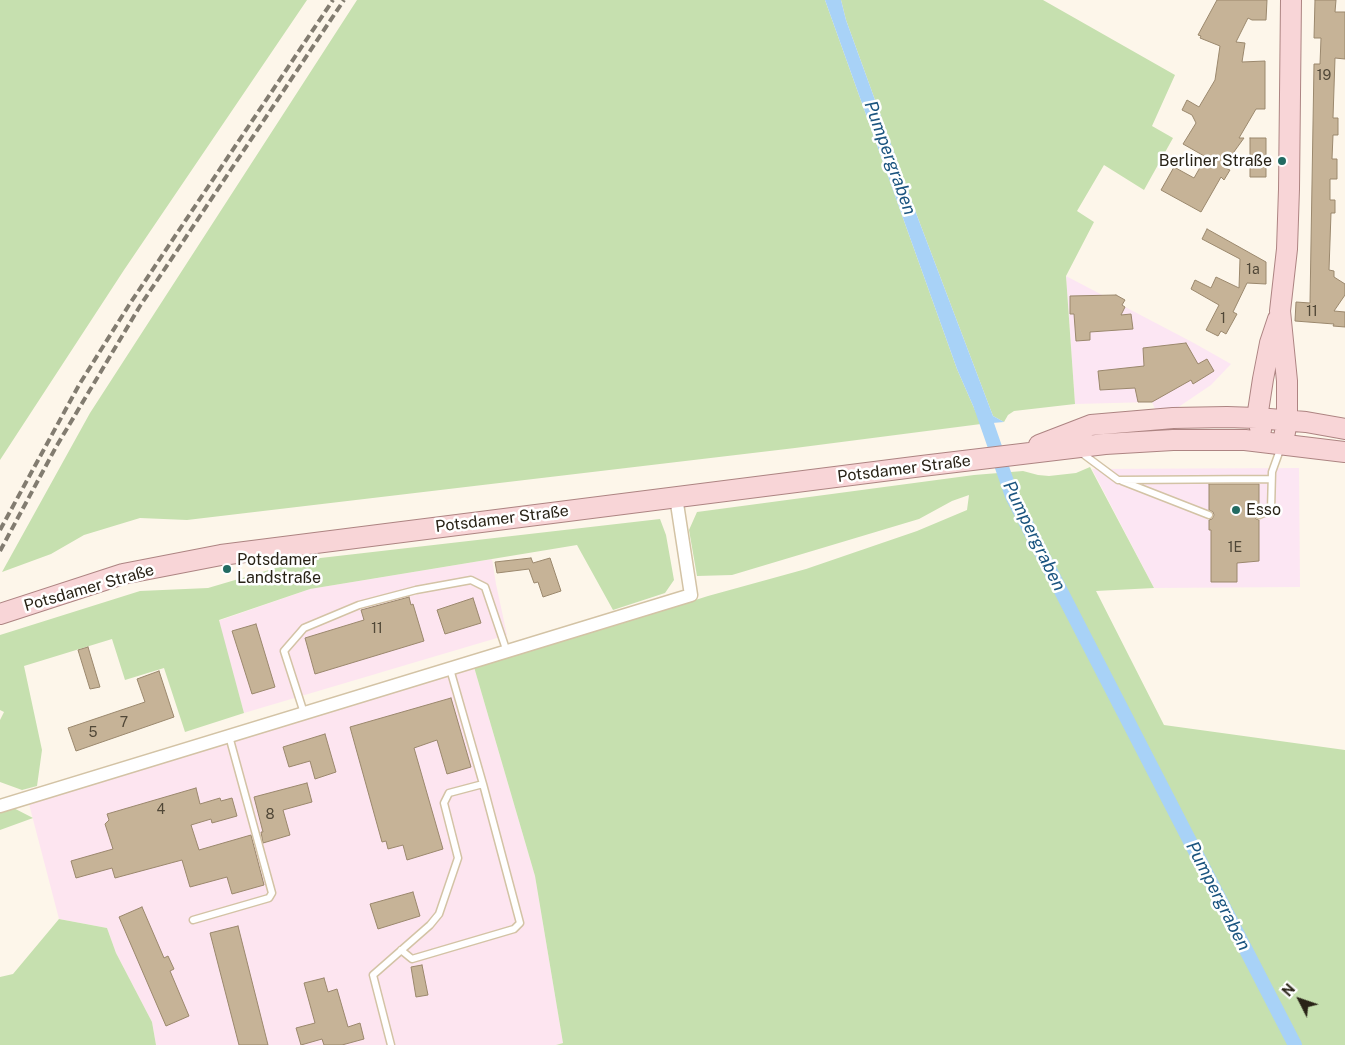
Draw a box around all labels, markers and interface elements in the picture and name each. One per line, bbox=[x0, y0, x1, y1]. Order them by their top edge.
house number: 19 bbox=[1317, 68, 1331, 84]
water label: Pumpergraben bbox=[859, 98, 921, 218]
place label: Berliner Straße bbox=[1159, 151, 1272, 171]
marker: Berliner Straße bbox=[1276, 155, 1288, 167]
house number: 1a bbox=[1246, 262, 1260, 278]
house number: 11 bbox=[1306, 304, 1318, 320]
house number: 1 bbox=[1220, 311, 1226, 327]
street label: Potsdamer Straße bbox=[836, 451, 972, 487]
water label: Pumpergraben bbox=[998, 477, 1070, 595]
place label: Esso bbox=[1246, 500, 1281, 520]
street label: Potsdamer Straße bbox=[434, 501, 570, 537]
marker: Esso bbox=[1230, 504, 1242, 516]
house number: 1E bbox=[1228, 540, 1242, 556]
place label: Potsdamer Landstraße bbox=[237, 550, 321, 588]
street label: Potsdamer Straße bbox=[22, 560, 156, 616]
marker: Potsdamer Landstraße bbox=[221, 563, 233, 575]
house number: 11 bbox=[371, 621, 383, 637]
house number: 7 bbox=[120, 715, 128, 731]
house number: 5 bbox=[89, 725, 97, 741]
house number: 4 bbox=[157, 802, 165, 818]
house number: 8 bbox=[265, 807, 275, 823]
water label: Pumpergraben bbox=[1181, 838, 1255, 954]
north arrow bbox=[1275, 975, 1325, 1025]
text: N bbox=[1279, 981, 1298, 1000]

